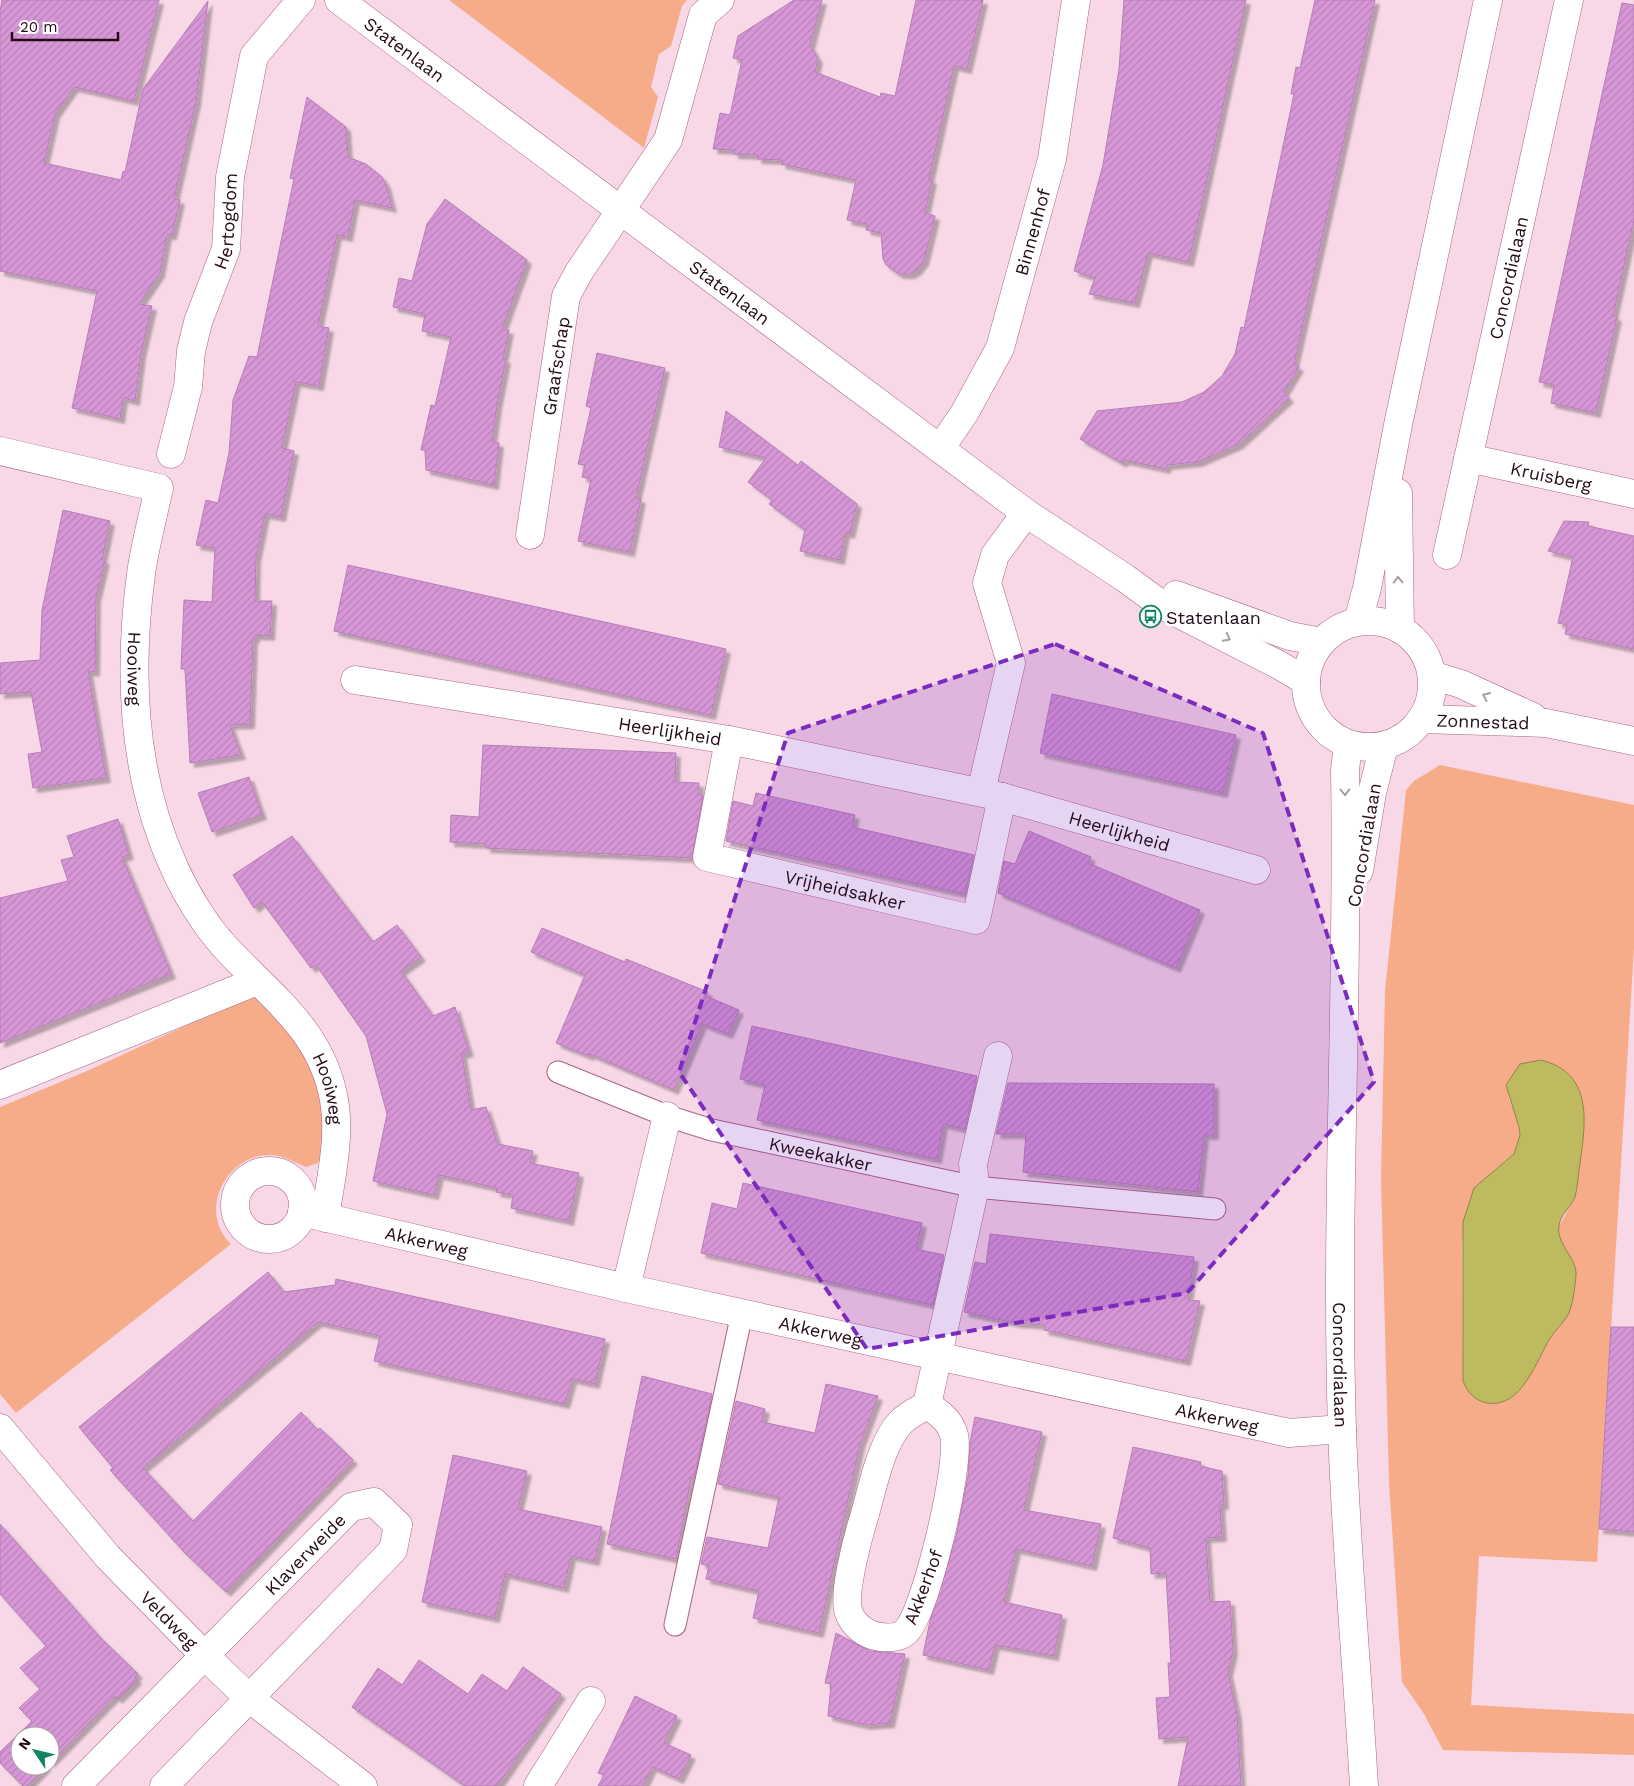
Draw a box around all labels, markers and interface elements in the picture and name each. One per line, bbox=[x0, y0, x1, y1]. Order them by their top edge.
scale bar bbox=[12, 10, 119, 42]
street label: Statenlaan bbox=[360, 12, 449, 86]
text: 20 m bbox=[20, 18, 58, 36]
street label: Hertogdom bbox=[209, 172, 241, 272]
street label: Binnenhof bbox=[1010, 186, 1054, 278]
street label: Concordialaan bbox=[1484, 214, 1532, 341]
street label: Statenlaan bbox=[686, 255, 774, 329]
street label: Graafschap bbox=[538, 315, 573, 417]
street label: Kruisberg bbox=[1508, 457, 1594, 495]
one-way arrow bbox=[1393, 576, 1403, 584]
bus stop icon: Statenlaan bbox=[1138, 605, 1162, 629]
place label: Statenlaan bbox=[1166, 607, 1261, 628]
street label: Hooiweg bbox=[124, 631, 146, 707]
one-way arrow bbox=[1222, 632, 1231, 642]
one-way arrow bbox=[1482, 691, 1491, 702]
street label: Zonnestad bbox=[1436, 709, 1530, 733]
street label: Heerlijkheid bbox=[617, 712, 723, 749]
street label: Concordialaan bbox=[1343, 781, 1385, 909]
one-way arrow bbox=[1340, 789, 1350, 797]
street label: Heerlijkheid bbox=[1067, 806, 1173, 855]
street label: Vrijheidsakker bbox=[783, 865, 908, 914]
street label: Hooiweg bbox=[309, 1049, 347, 1125]
street label: Kweekakker bbox=[767, 1132, 874, 1175]
street label: Akkerweg bbox=[383, 1221, 471, 1261]
street label: Concordialaan bbox=[1330, 1302, 1352, 1428]
street label: Akkerweg bbox=[777, 1311, 865, 1350]
street label: Akkerweg bbox=[1174, 1398, 1261, 1437]
street label: Klaverweide bbox=[260, 1509, 350, 1599]
street label: Akkerhof bbox=[899, 1547, 947, 1627]
street label: Veldweg bbox=[136, 1586, 203, 1653]
north arrow bbox=[10, 1726, 60, 1776]
text: N bbox=[15, 1735, 34, 1752]

